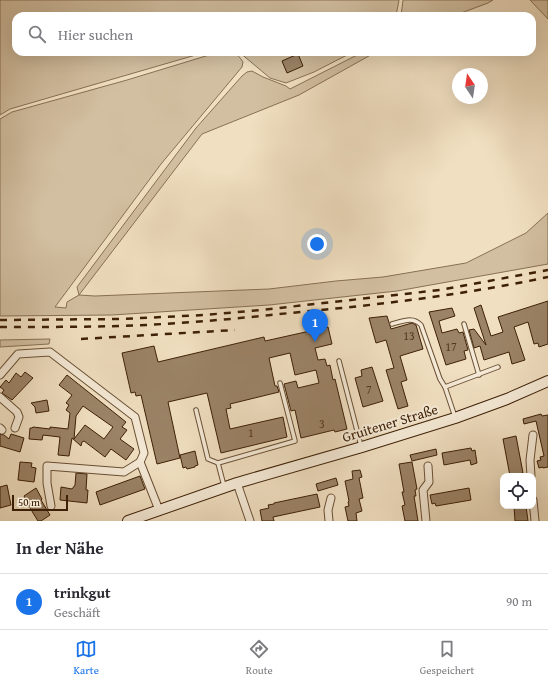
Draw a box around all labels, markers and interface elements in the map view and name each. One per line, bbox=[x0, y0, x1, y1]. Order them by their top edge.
search box bbox=[12, 12, 536, 56]
icon: search bbox=[26, 23, 48, 45]
text: Hier suchen bbox=[58, 24, 133, 45]
north arrow bbox=[452, 68, 488, 104]
your location bbox=[307, 234, 327, 254]
pin: 1 bbox=[302, 309, 328, 342]
house number: 13 bbox=[403, 327, 415, 344]
house number: 17 bbox=[445, 338, 457, 355]
house number: 7 bbox=[366, 381, 372, 398]
street label: Gruitener Straße bbox=[340, 399, 441, 447]
house number: 3 bbox=[319, 415, 325, 432]
house number: 1 bbox=[248, 424, 254, 441]
map controls bbox=[500, 473, 536, 509]
button: locate bbox=[500, 473, 536, 509]
scale bar bbox=[12, 493, 68, 512]
text: 50 m bbox=[18, 494, 40, 510]
text: In der Nähe bbox=[16, 535, 104, 560]
text: trinkgut bbox=[54, 582, 111, 603]
text: 1 bbox=[26, 592, 32, 611]
text: 90 m bbox=[506, 592, 532, 611]
text: Geschäft bbox=[54, 603, 101, 622]
tab: Karte bbox=[74, 638, 99, 678]
tab: Route bbox=[246, 638, 273, 678]
tab: Gespeichert bbox=[420, 638, 474, 678]

